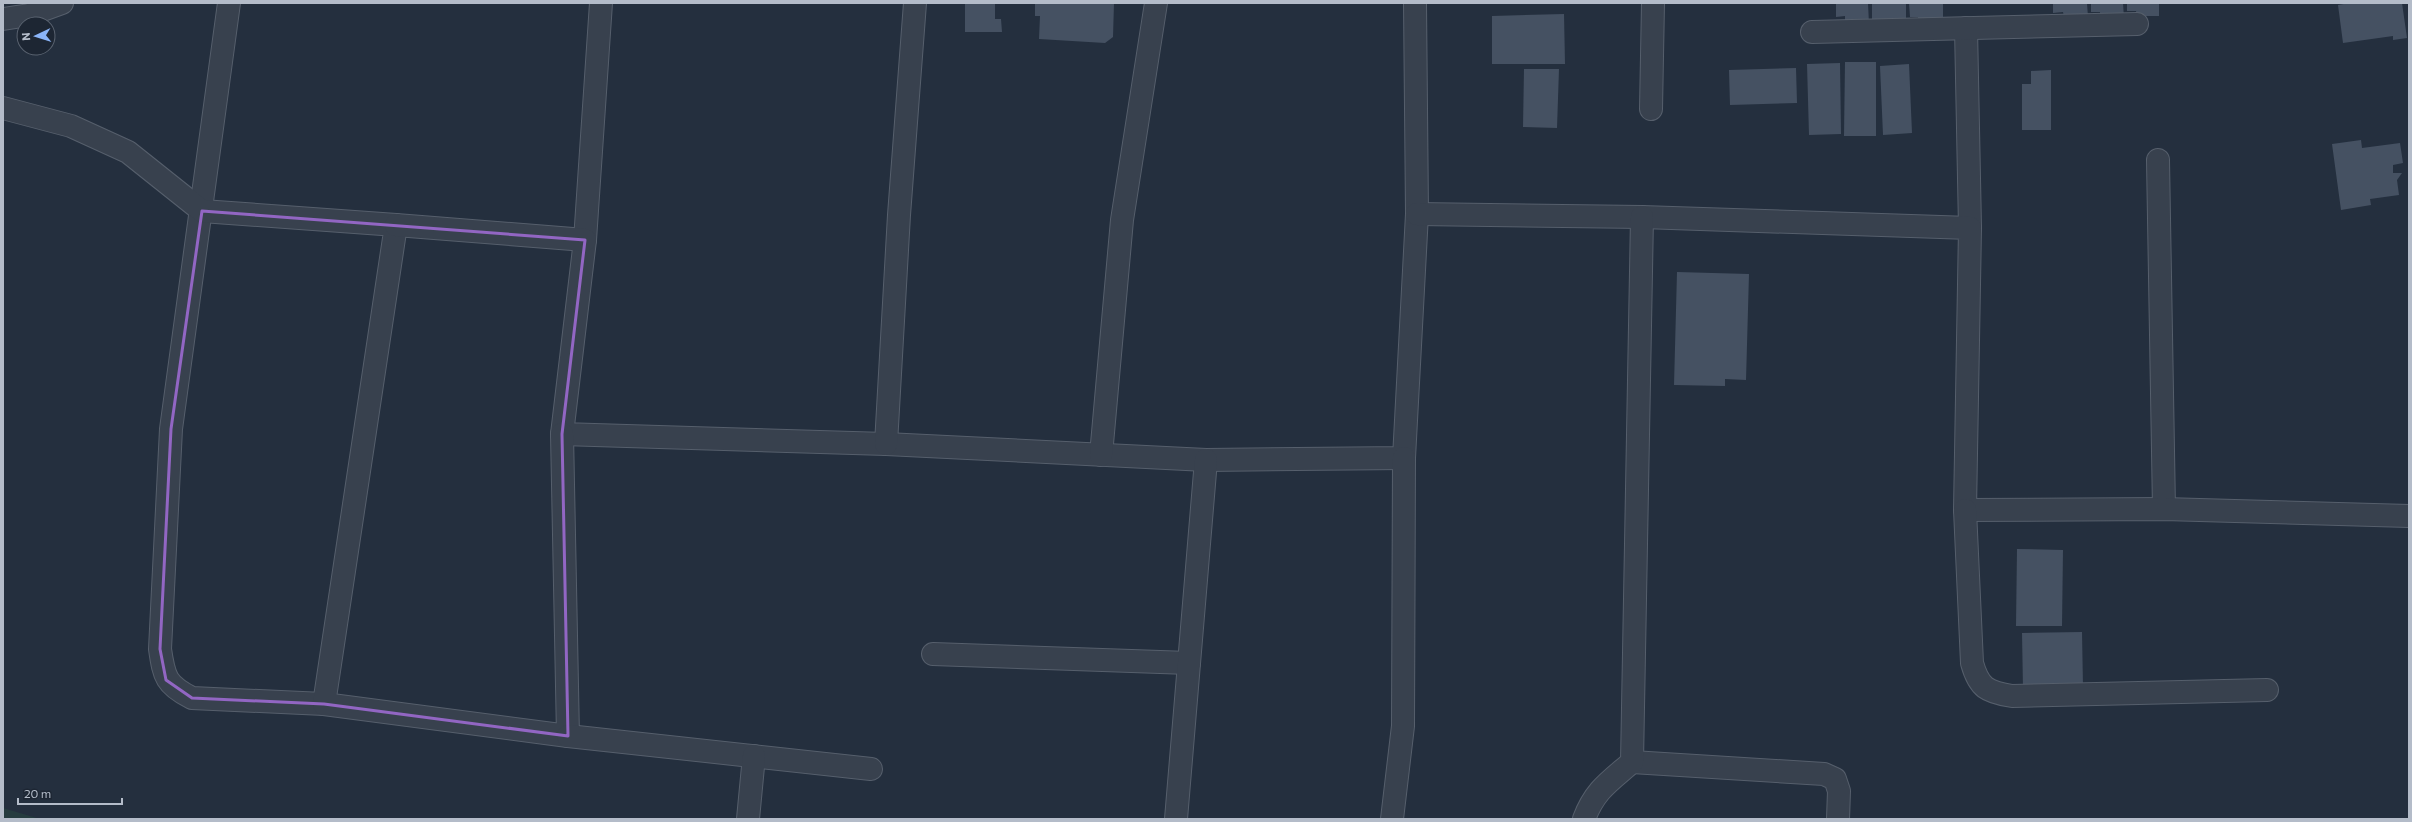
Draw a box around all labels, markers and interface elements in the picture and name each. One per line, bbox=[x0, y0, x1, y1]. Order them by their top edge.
north arrow bbox=[16, 16, 56, 56]
text: N bbox=[19, 32, 32, 41]
scale bar bbox=[18, 780, 122, 806]
text: 20 m bbox=[24, 786, 51, 800]

